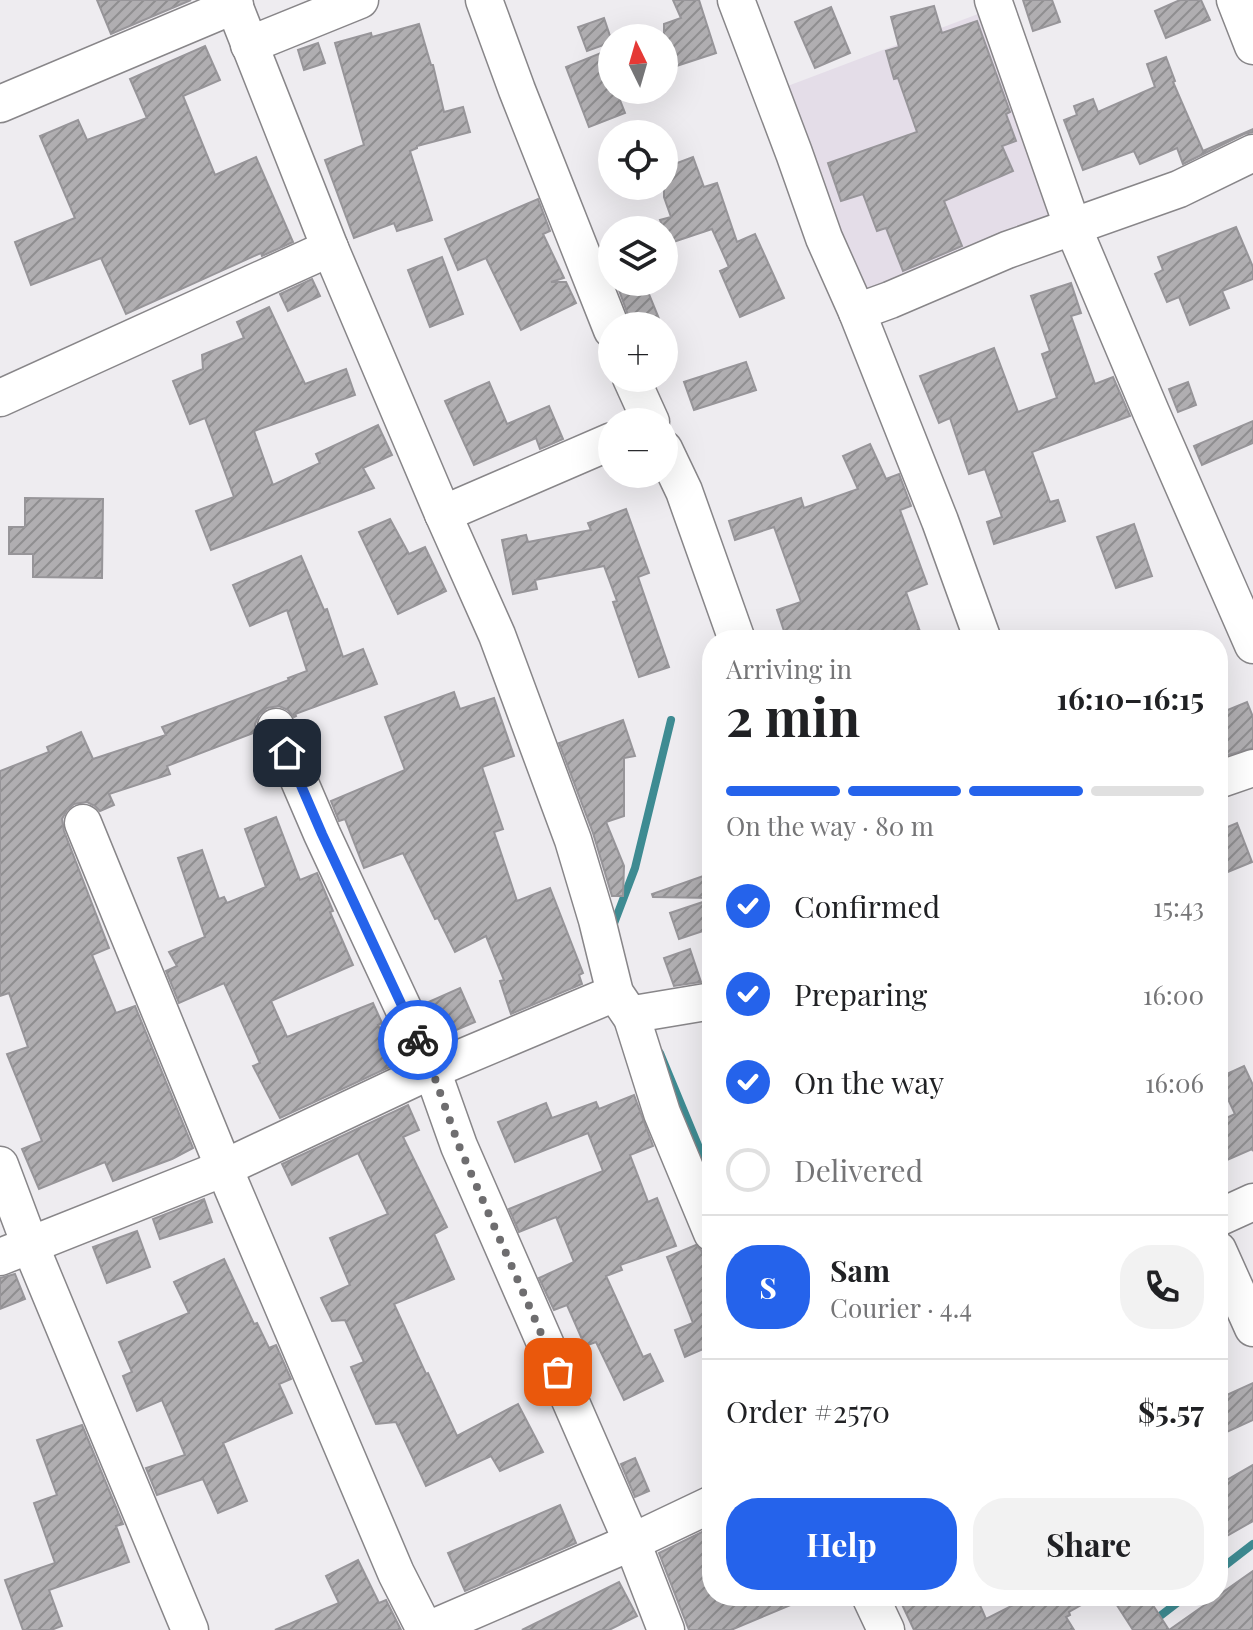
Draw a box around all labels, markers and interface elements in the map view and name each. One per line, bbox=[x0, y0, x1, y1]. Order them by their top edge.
north arrow bbox=[598, 24, 678, 104]
map controls bbox=[598, 24, 678, 488]
button: locate bbox=[598, 120, 678, 200]
button: layers bbox=[598, 216, 678, 296]
button: + bbox=[598, 312, 678, 392]
button: − bbox=[598, 408, 678, 488]
text: Arriving in bbox=[726, 651, 852, 686]
text: 16:10–16:15 bbox=[1056, 678, 1204, 718]
text: 2 min bbox=[726, 681, 860, 750]
pin bbox=[253, 719, 321, 787]
icon: home bbox=[265, 731, 309, 775]
text: On the way · 80 m bbox=[726, 808, 934, 843]
icon: check bbox=[726, 884, 770, 928]
text: Confirmed bbox=[794, 886, 940, 926]
text: 15:43 bbox=[1153, 889, 1204, 924]
icon: check bbox=[726, 972, 770, 1016]
text: Preparing bbox=[794, 974, 927, 1014]
text: 16:00 bbox=[1143, 977, 1204, 1012]
courier bbox=[378, 1000, 458, 1080]
icon: bike bbox=[396, 1018, 440, 1062]
icon: check bbox=[726, 1060, 770, 1104]
text: On the way bbox=[794, 1062, 944, 1102]
text: 16:06 bbox=[1145, 1065, 1204, 1100]
text: Delivered bbox=[794, 1150, 923, 1190]
button: phone bbox=[1120, 1245, 1204, 1329]
text: Sam bbox=[830, 1250, 890, 1290]
text: S bbox=[759, 1267, 777, 1307]
text: Courier · 4.4 bbox=[830, 1290, 972, 1325]
pin bbox=[524, 1338, 592, 1406]
icon: bag bbox=[536, 1350, 580, 1394]
text: Order #2570 bbox=[726, 1391, 890, 1431]
text: $5.57 bbox=[1138, 1391, 1204, 1431]
button: Help bbox=[726, 1498, 957, 1590]
button: Share bbox=[973, 1498, 1204, 1590]

